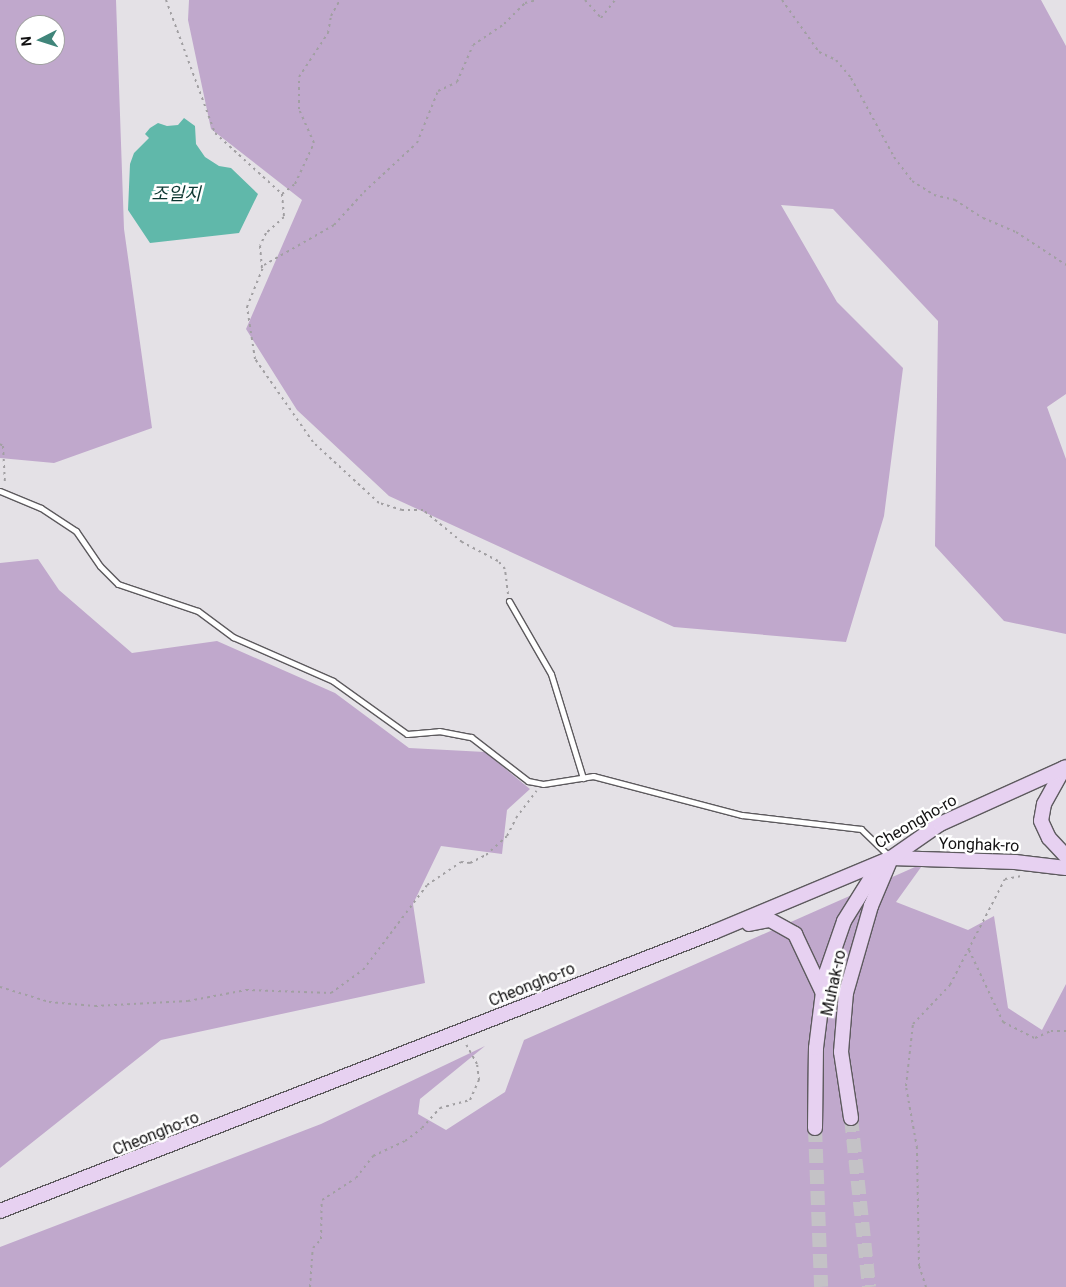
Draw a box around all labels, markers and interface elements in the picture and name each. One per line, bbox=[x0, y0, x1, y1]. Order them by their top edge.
north arrow bbox=[15, 15, 65, 65]
text: N bbox=[18, 36, 34, 47]
water label: 조일지 bbox=[151, 183, 201, 205]
street label: Cheongho-ro bbox=[872, 791, 960, 853]
street label: Yonghak-ro bbox=[938, 834, 1020, 856]
street label: Muhak-ro bbox=[818, 948, 850, 1018]
street label: Cheongho-ro bbox=[486, 959, 578, 1011]
street label: Cheongho-ro bbox=[110, 1108, 202, 1160]

